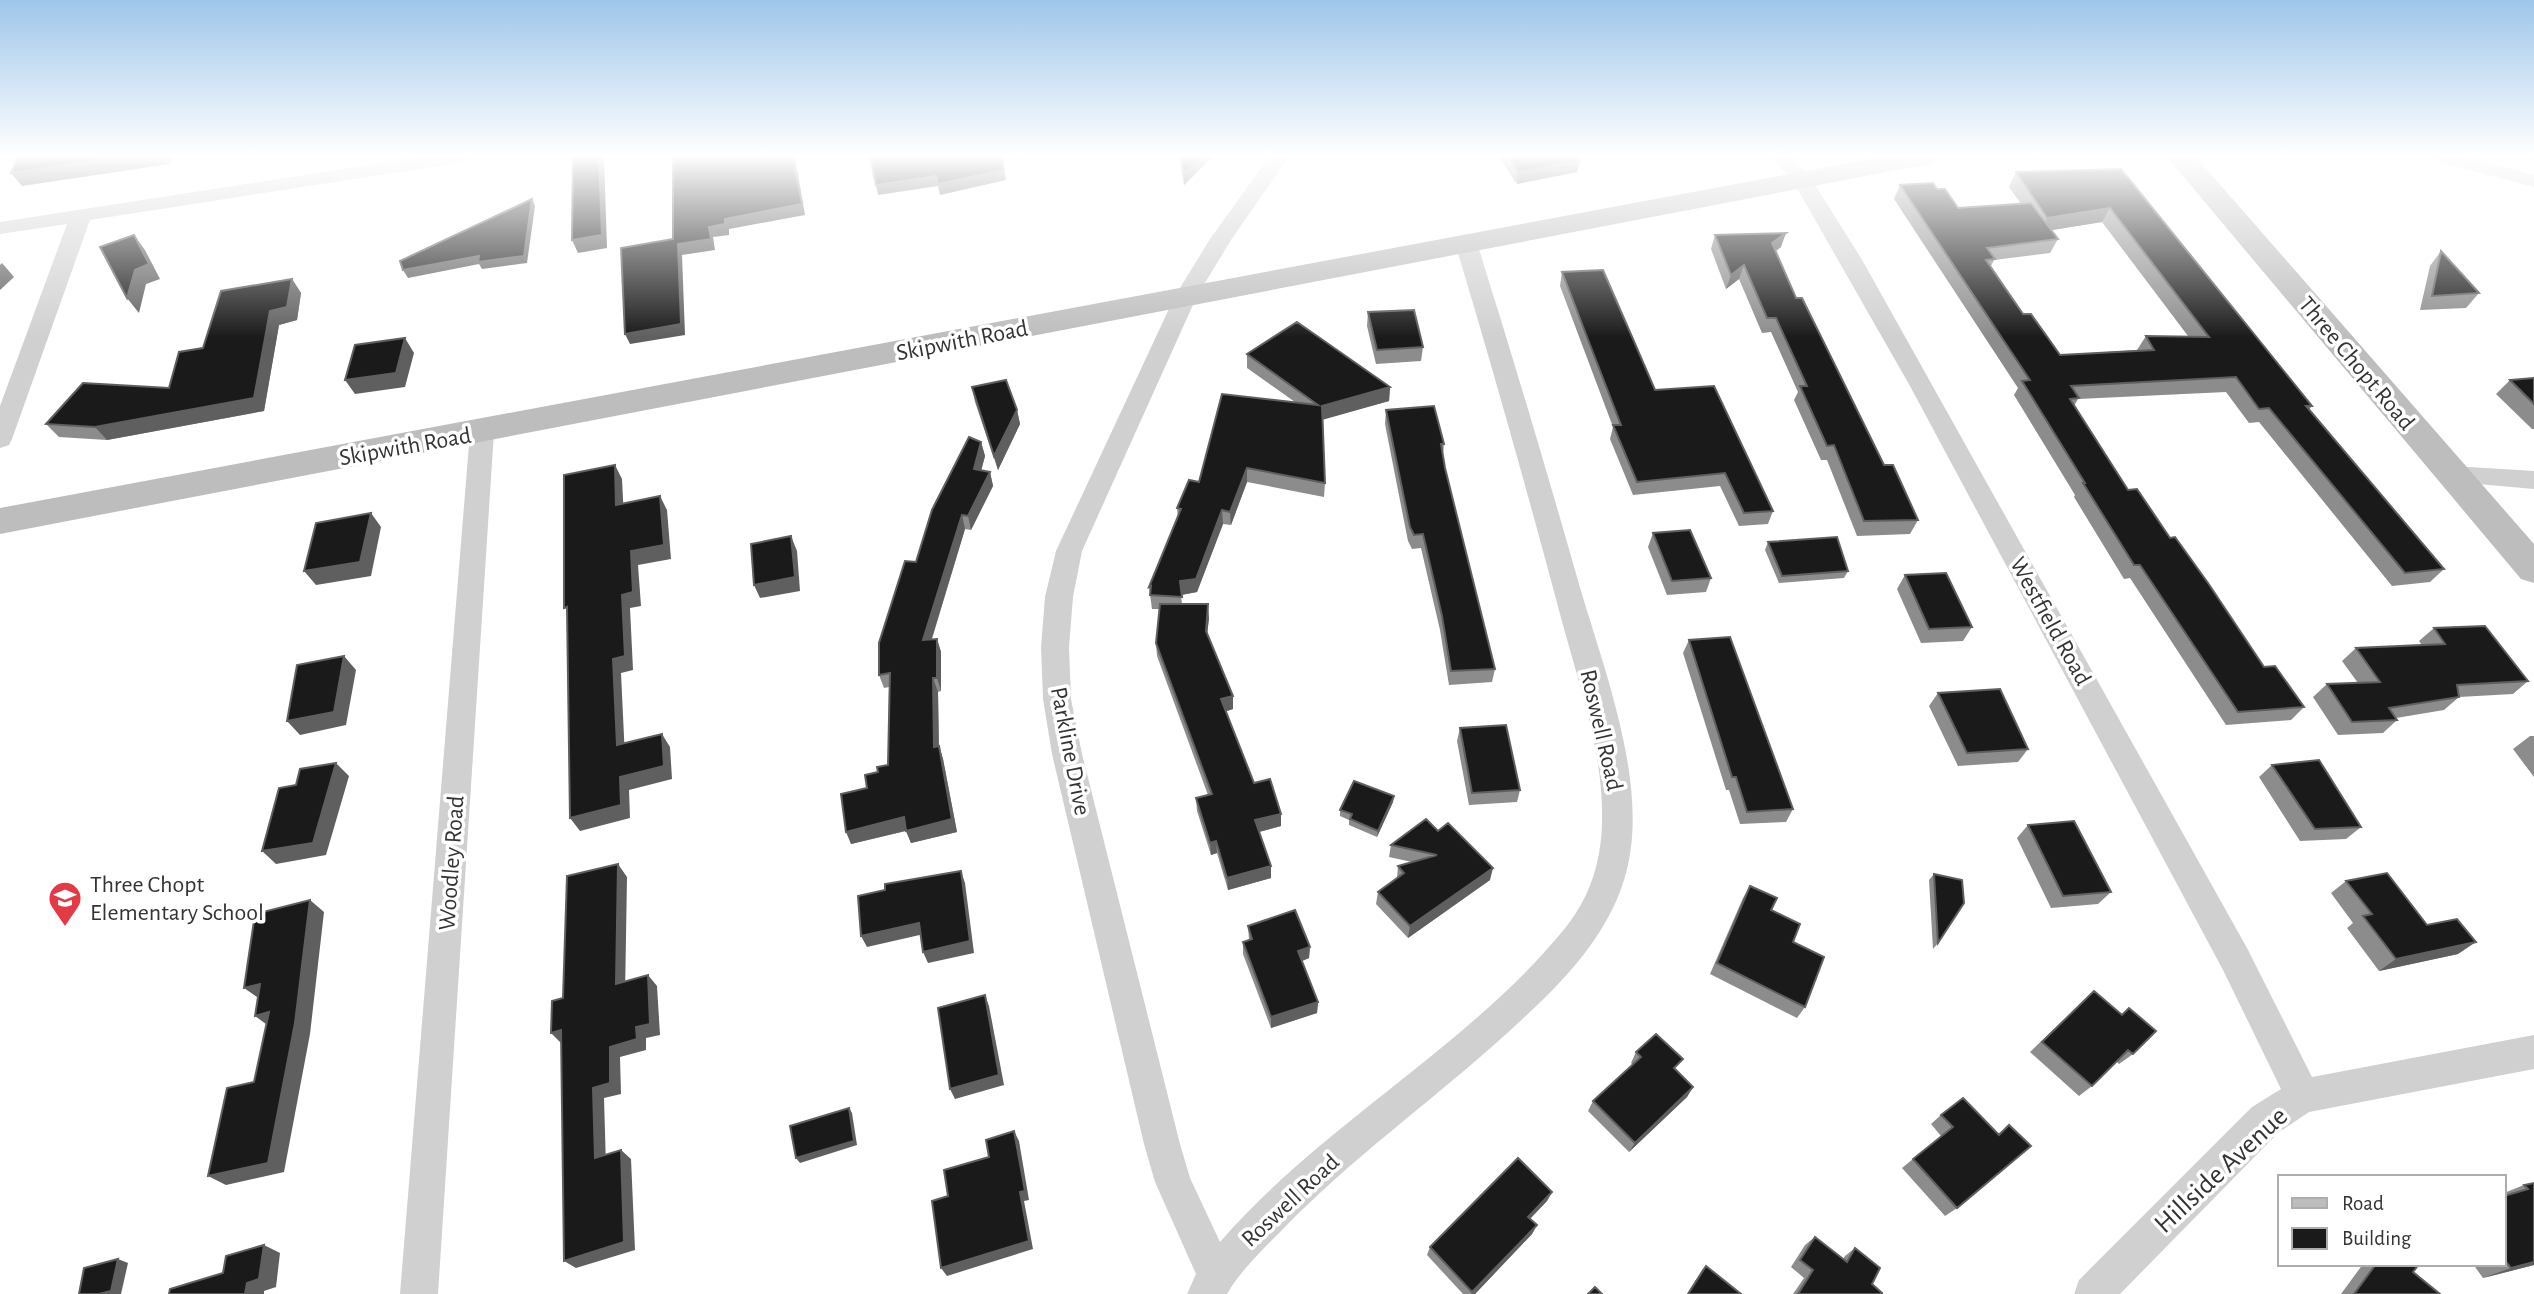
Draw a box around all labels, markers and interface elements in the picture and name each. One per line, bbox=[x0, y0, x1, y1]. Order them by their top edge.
street label: Three Chopt Road bbox=[2294, 292, 2419, 435]
street label: Skipwith Road bbox=[894, 316, 1030, 366]
street label: Skipwith Road bbox=[337, 424, 473, 470]
street label: Westfield Road bbox=[2005, 553, 2095, 690]
street label: Roswell Road bbox=[1575, 667, 1627, 793]
street label: Parkline Drive bbox=[1046, 685, 1094, 818]
street label: Woodley Road bbox=[435, 795, 469, 931]
place label: Three Chopt Elementary School bbox=[90, 873, 264, 925]
school or university icon: Three Chopt Elementary School bbox=[46, 879, 84, 928]
street label: Hillside Avenue bbox=[2149, 1102, 2293, 1239]
street label: Roswell Road bbox=[1237, 1150, 1344, 1252]
legend bbox=[2278, 1175, 2506, 1266]
text: Road bbox=[2342, 1193, 2384, 1214]
text: Building bbox=[2342, 1228, 2412, 1249]

